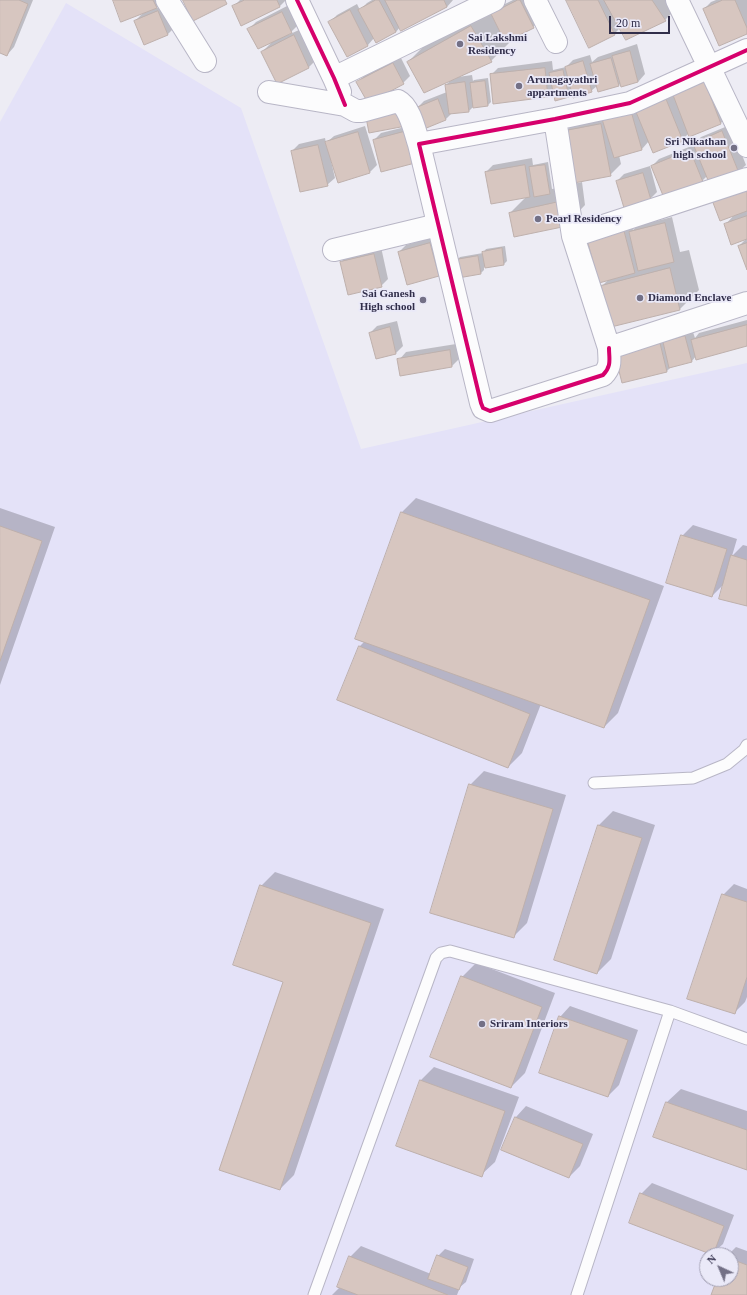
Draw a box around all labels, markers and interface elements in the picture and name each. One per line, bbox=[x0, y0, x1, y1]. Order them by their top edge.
scale bar bbox=[611, 8, 672, 34]
text: 20 m bbox=[616, 16, 640, 30]
place label: Sai Lakshmi Residency bbox=[468, 31, 527, 57]
marker: Sai Lakshmi Residency bbox=[455, 39, 465, 49]
place label: Arunagayathri appartments bbox=[527, 73, 597, 99]
marker: Arunagayathri appartments bbox=[514, 81, 524, 91]
place label: Sri Nikathan high school bbox=[665, 135, 726, 161]
marker: Sri Nikathan high school bbox=[729, 143, 739, 153]
place label: Pearl Residency bbox=[546, 212, 621, 226]
marker: Pearl Residency bbox=[533, 214, 543, 224]
place label: Sai Ganesh High school bbox=[360, 287, 415, 313]
place label: Diamond Enclave bbox=[648, 291, 731, 305]
marker: Diamond Enclave bbox=[635, 293, 645, 303]
marker: Sai Ganesh High school bbox=[418, 295, 428, 305]
place label: Sriram Interiors bbox=[490, 1017, 568, 1031]
marker: Sriram Interiors bbox=[477, 1019, 487, 1029]
north arrow bbox=[699, 1247, 739, 1287]
text: N bbox=[704, 1252, 718, 1266]

